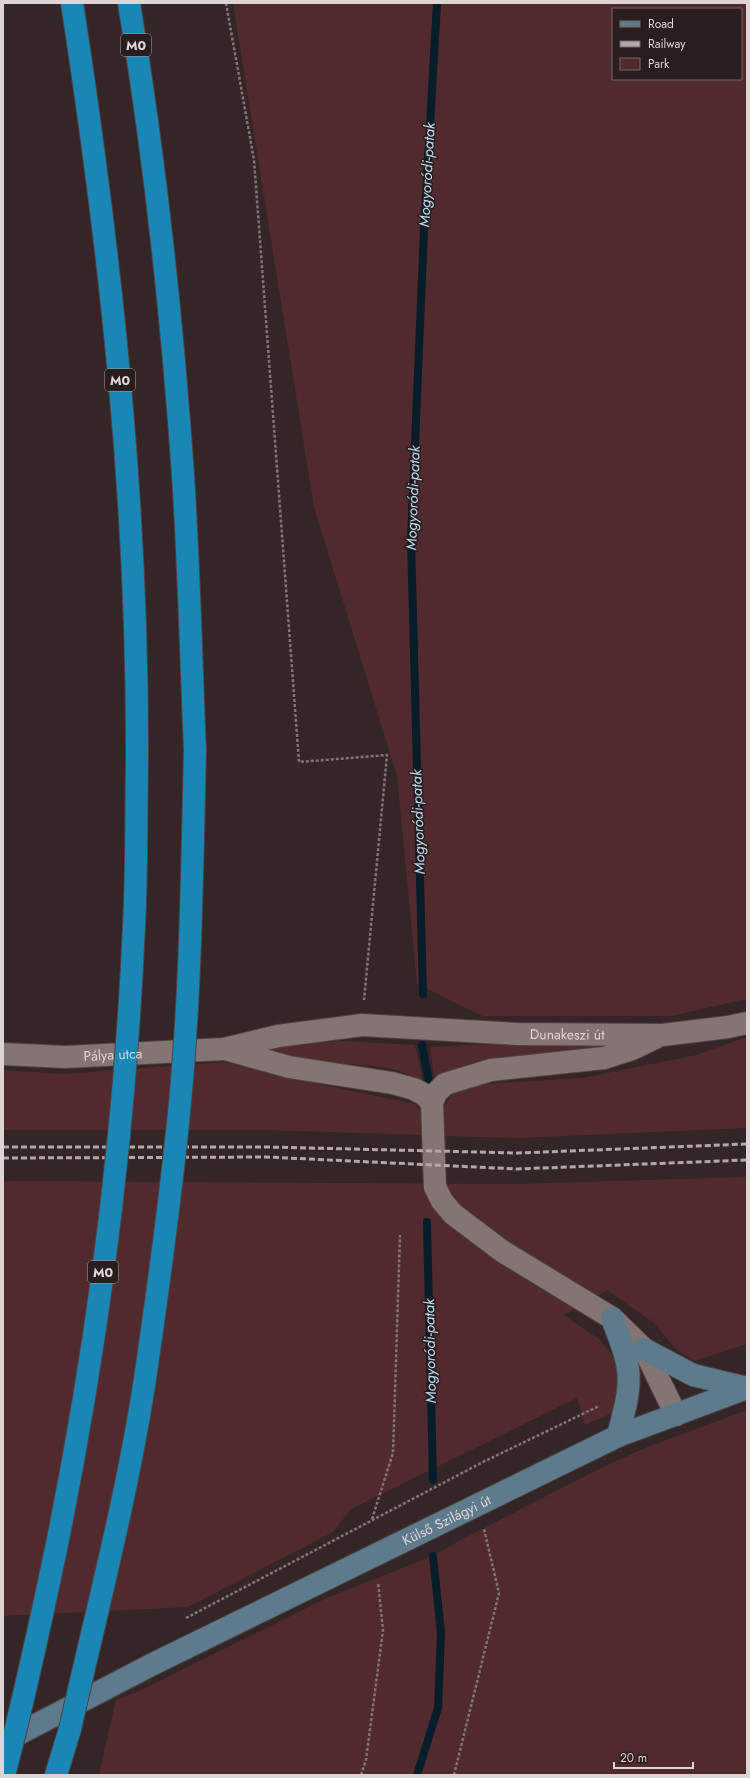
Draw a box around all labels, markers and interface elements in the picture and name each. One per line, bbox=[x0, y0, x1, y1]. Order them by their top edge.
legend bbox=[612, 8, 742, 80]
text: Road bbox=[648, 15, 674, 33]
road number: M0 bbox=[121, 34, 151, 56]
text: Railway bbox=[648, 35, 686, 53]
text: Park bbox=[648, 55, 670, 73]
water label: Mogyoródi-patak bbox=[413, 122, 441, 228]
road number: M0 bbox=[105, 369, 135, 391]
water label: Mogyoródi-patak bbox=[400, 445, 426, 551]
water label: Mogyoródi-patak bbox=[405, 769, 431, 875]
street label: Dunakeszi út bbox=[530, 1024, 605, 1045]
street label: Pálya utca bbox=[83, 1043, 143, 1066]
road number: M0 bbox=[88, 1261, 118, 1283]
water label: Mogyoródi-patak bbox=[418, 1298, 442, 1404]
street label: Külső Szilágyi út bbox=[399, 1490, 495, 1550]
scale bar bbox=[614, 1744, 693, 1770]
text: 20 m bbox=[620, 1749, 647, 1767]

